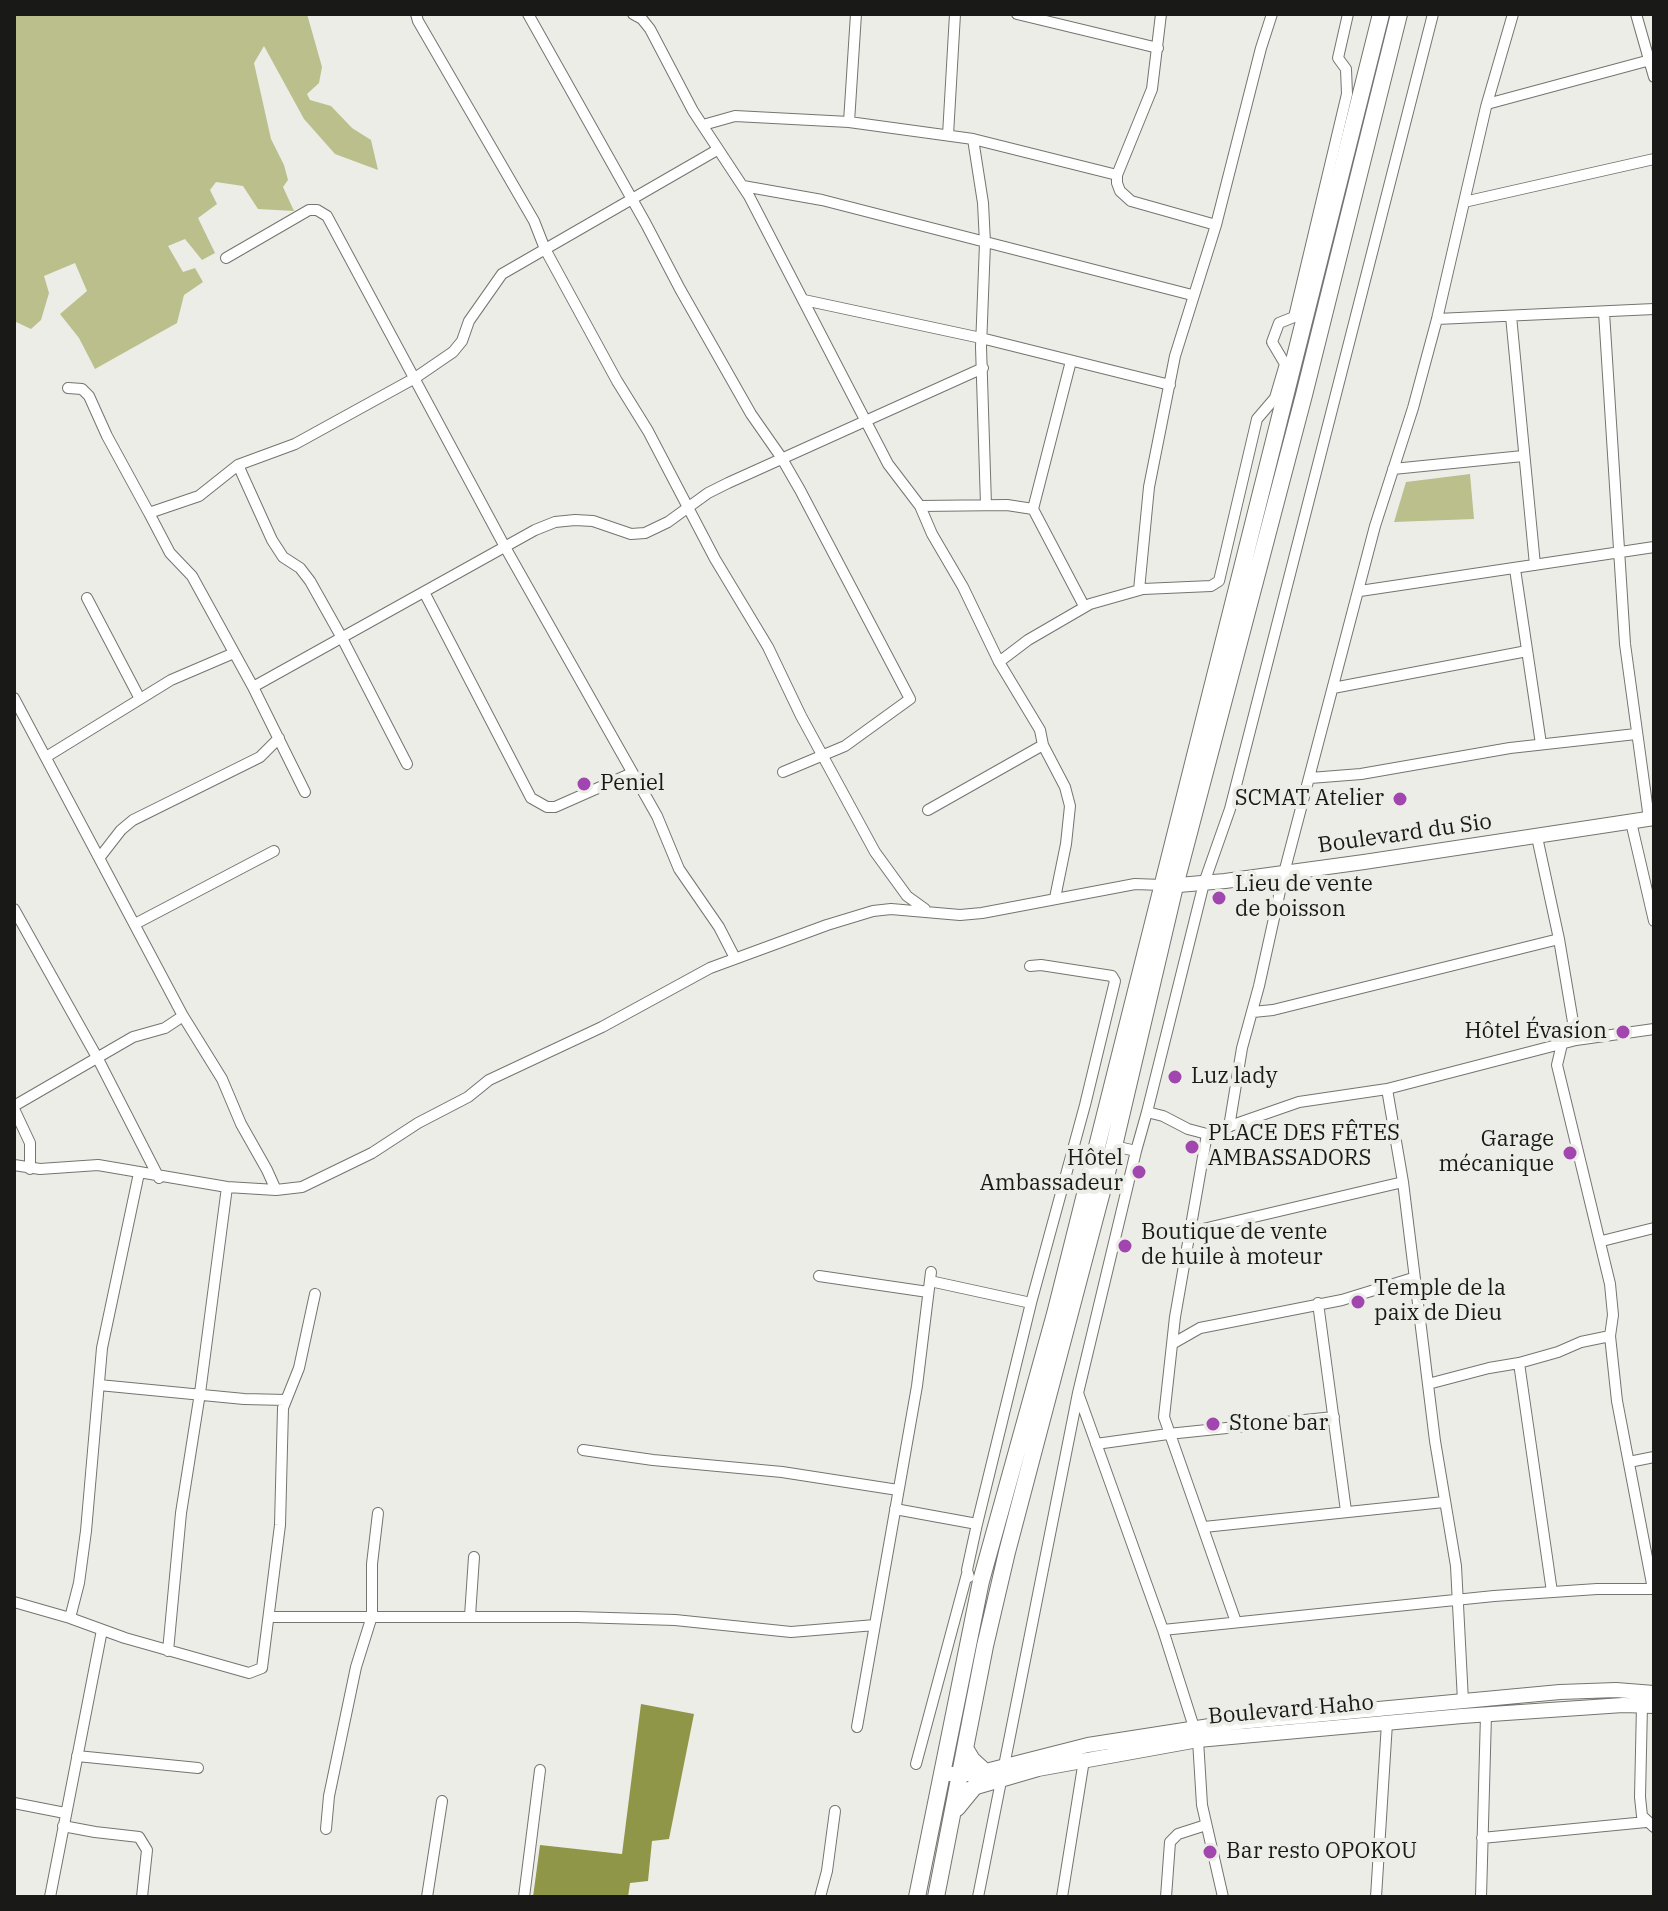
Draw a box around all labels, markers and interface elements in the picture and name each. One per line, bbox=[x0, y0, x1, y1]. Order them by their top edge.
place label: Peniel bbox=[600, 771, 664, 797]
marker: Peniel bbox=[575, 775, 593, 793]
place label: SCMAT Atelier bbox=[1235, 786, 1384, 812]
marker: SCMAT Atelier bbox=[1391, 790, 1409, 808]
street label: Boulevard du Sio bbox=[1316, 809, 1494, 859]
place label: Lieu de vente de boisson bbox=[1235, 872, 1373, 924]
marker: Lieu de vente de boisson bbox=[1210, 889, 1228, 907]
place label: Hôtel Évasion bbox=[1464, 1019, 1607, 1045]
marker: Hôtel Évasion bbox=[1614, 1023, 1632, 1041]
place label: Luz lady bbox=[1191, 1064, 1277, 1090]
marker: Luz lady bbox=[1166, 1068, 1184, 1086]
place label: PLACE DES FÊTES AMBASSADORS bbox=[1208, 1121, 1400, 1172]
place label: Garage mécanique bbox=[1438, 1127, 1554, 1178]
marker: PLACE DES FÊTES AMBASSADORS bbox=[1183, 1138, 1201, 1156]
marker: Garage mécanique bbox=[1561, 1144, 1579, 1162]
place label: Hôtel Ambassadeur bbox=[980, 1146, 1123, 1198]
marker: Hôtel Ambassadeur bbox=[1130, 1163, 1148, 1181]
place label: Boutique de vente de huile à moteur bbox=[1141, 1220, 1327, 1272]
marker: Boutique de vente de huile à moteur bbox=[1116, 1237, 1134, 1255]
place label: Temple de la paix de Dieu bbox=[1374, 1276, 1506, 1328]
marker: Temple de la paix de Dieu bbox=[1349, 1293, 1367, 1311]
place label: Stone bar bbox=[1229, 1411, 1328, 1437]
marker: Stone bar bbox=[1204, 1415, 1222, 1433]
street label: Boulevard Haho bbox=[1207, 1690, 1375, 1730]
place label: Bar resto OPOKOU bbox=[1226, 1839, 1417, 1865]
marker: Bar resto OPOKOU bbox=[1201, 1843, 1219, 1861]

